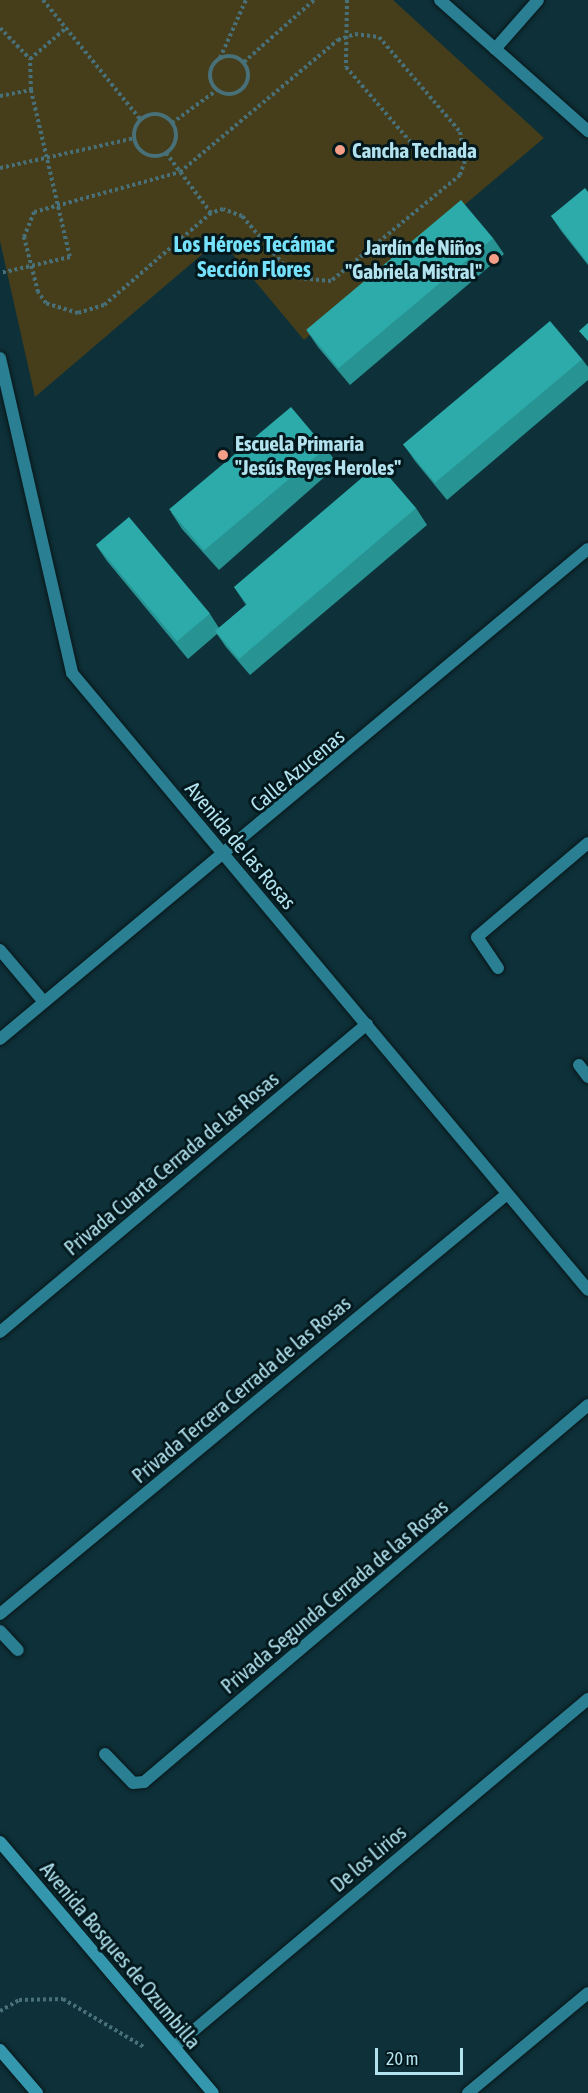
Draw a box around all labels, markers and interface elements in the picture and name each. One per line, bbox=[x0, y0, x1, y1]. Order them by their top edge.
place label: Cancha Techada bbox=[352, 137, 477, 163]
marker: Cancha Techada bbox=[333, 143, 347, 157]
district label: Los Héroes Tecámac Sección Flores bbox=[174, 231, 334, 282]
place label: Jardín de Niños "Gabriela Mistral" bbox=[345, 234, 482, 284]
marker: Jardín de Niños "Gabriela Mistral" bbox=[487, 252, 501, 266]
place label: Escuela Primaria "Jesús Reyes Heroles" bbox=[235, 430, 401, 480]
marker: Escuela Primaria "Jesús Reyes Heroles" bbox=[216, 448, 230, 462]
street label: Calle Azucenas bbox=[245, 723, 349, 817]
street label: Avenida de las Rosas bbox=[180, 776, 302, 914]
street label: Privada Cuarta Cerrada de las Rosas bbox=[59, 1066, 283, 1260]
street label: Privada Tercera Cerrada de las Rosas bbox=[127, 1290, 355, 1488]
street label: Privada Segunda Cerrada de las Rosas bbox=[215, 1494, 453, 1698]
street label: De los Lirios bbox=[325, 1819, 411, 1897]
street label: Avenida Bosques de Ozumbilla bbox=[35, 1856, 207, 2054]
scale bar bbox=[378, 2036, 466, 2074]
text: 20 m bbox=[386, 2048, 418, 2069]

